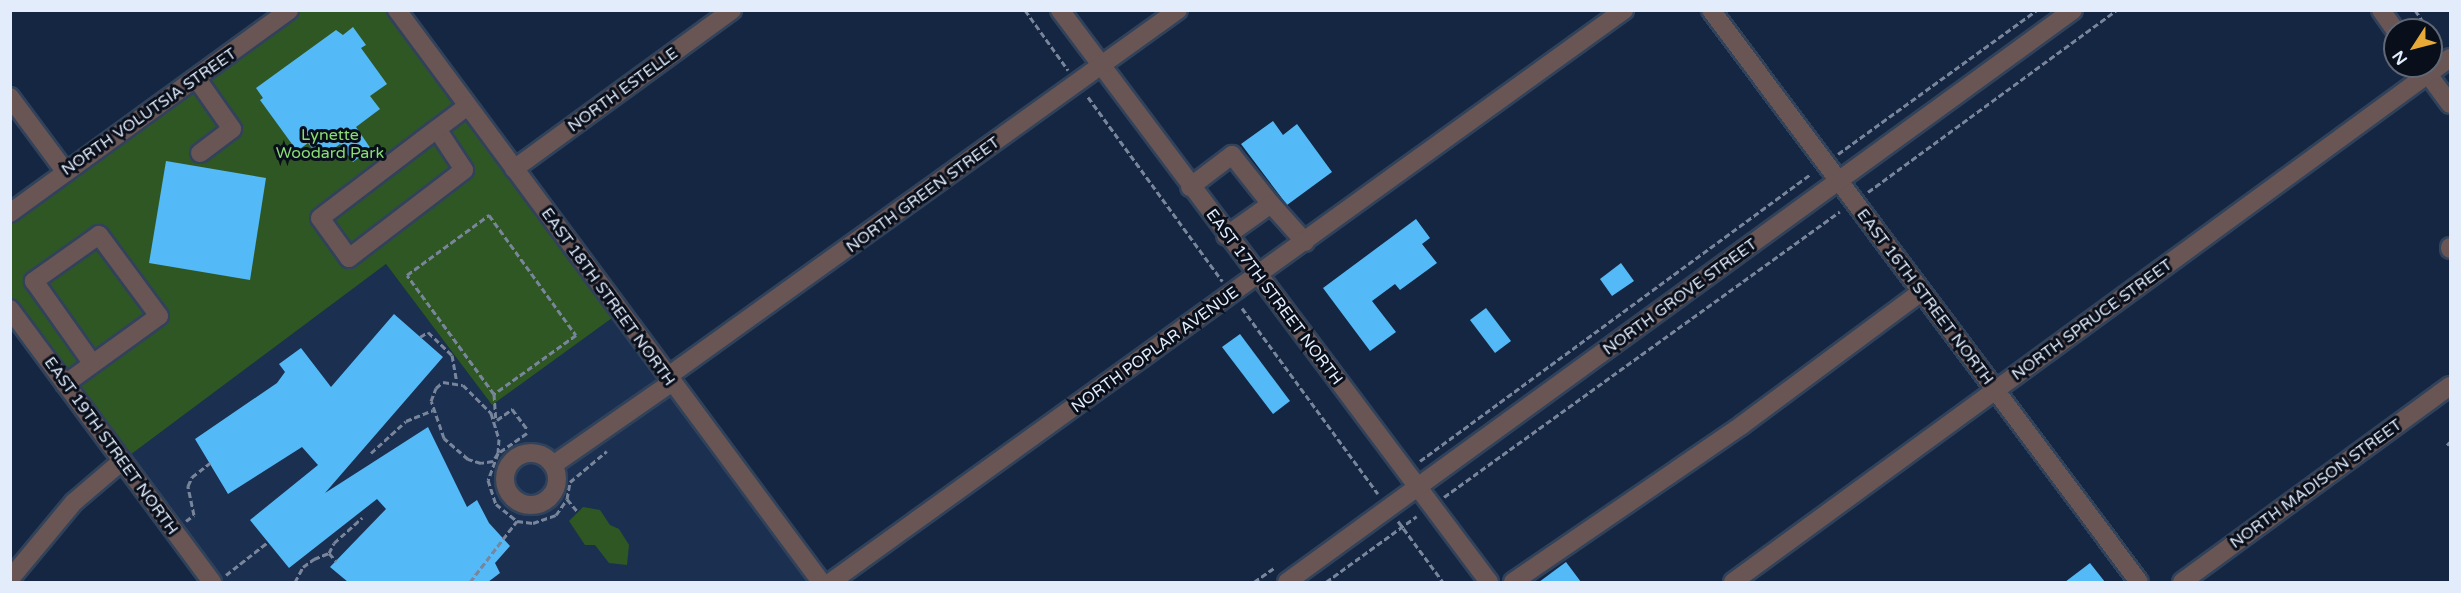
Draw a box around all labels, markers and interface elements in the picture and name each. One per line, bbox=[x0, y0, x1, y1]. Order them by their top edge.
north arrow bbox=[2383, 18, 2443, 78]
street label: NORTH VOLUTSIA STREET bbox=[58, 44, 240, 180]
street label: NORTH ESTELLE bbox=[564, 44, 682, 136]
text: N bbox=[2388, 46, 2412, 68]
park label: Lynette Woodard Park bbox=[276, 125, 384, 163]
street label: NORTH GREEN STREET bbox=[843, 133, 1003, 257]
street label: EAST 18TH STREET NORTH bbox=[537, 204, 679, 390]
street label: EAST 17TH STREET NORTH bbox=[1202, 205, 1346, 389]
street label: EAST 16TH STREET NORTH bbox=[1853, 205, 1997, 389]
street label: NORTH GROVE STREET bbox=[1599, 235, 1761, 359]
street label: NORTH SPRUCE STREET bbox=[2008, 255, 2176, 385]
street label: NORTH POPLAR AVENUE bbox=[1068, 283, 1242, 417]
street label: EAST 19TH STREET NORTH bbox=[40, 353, 182, 539]
street label: NORTH MADISON STREET bbox=[2226, 415, 2406, 553]

